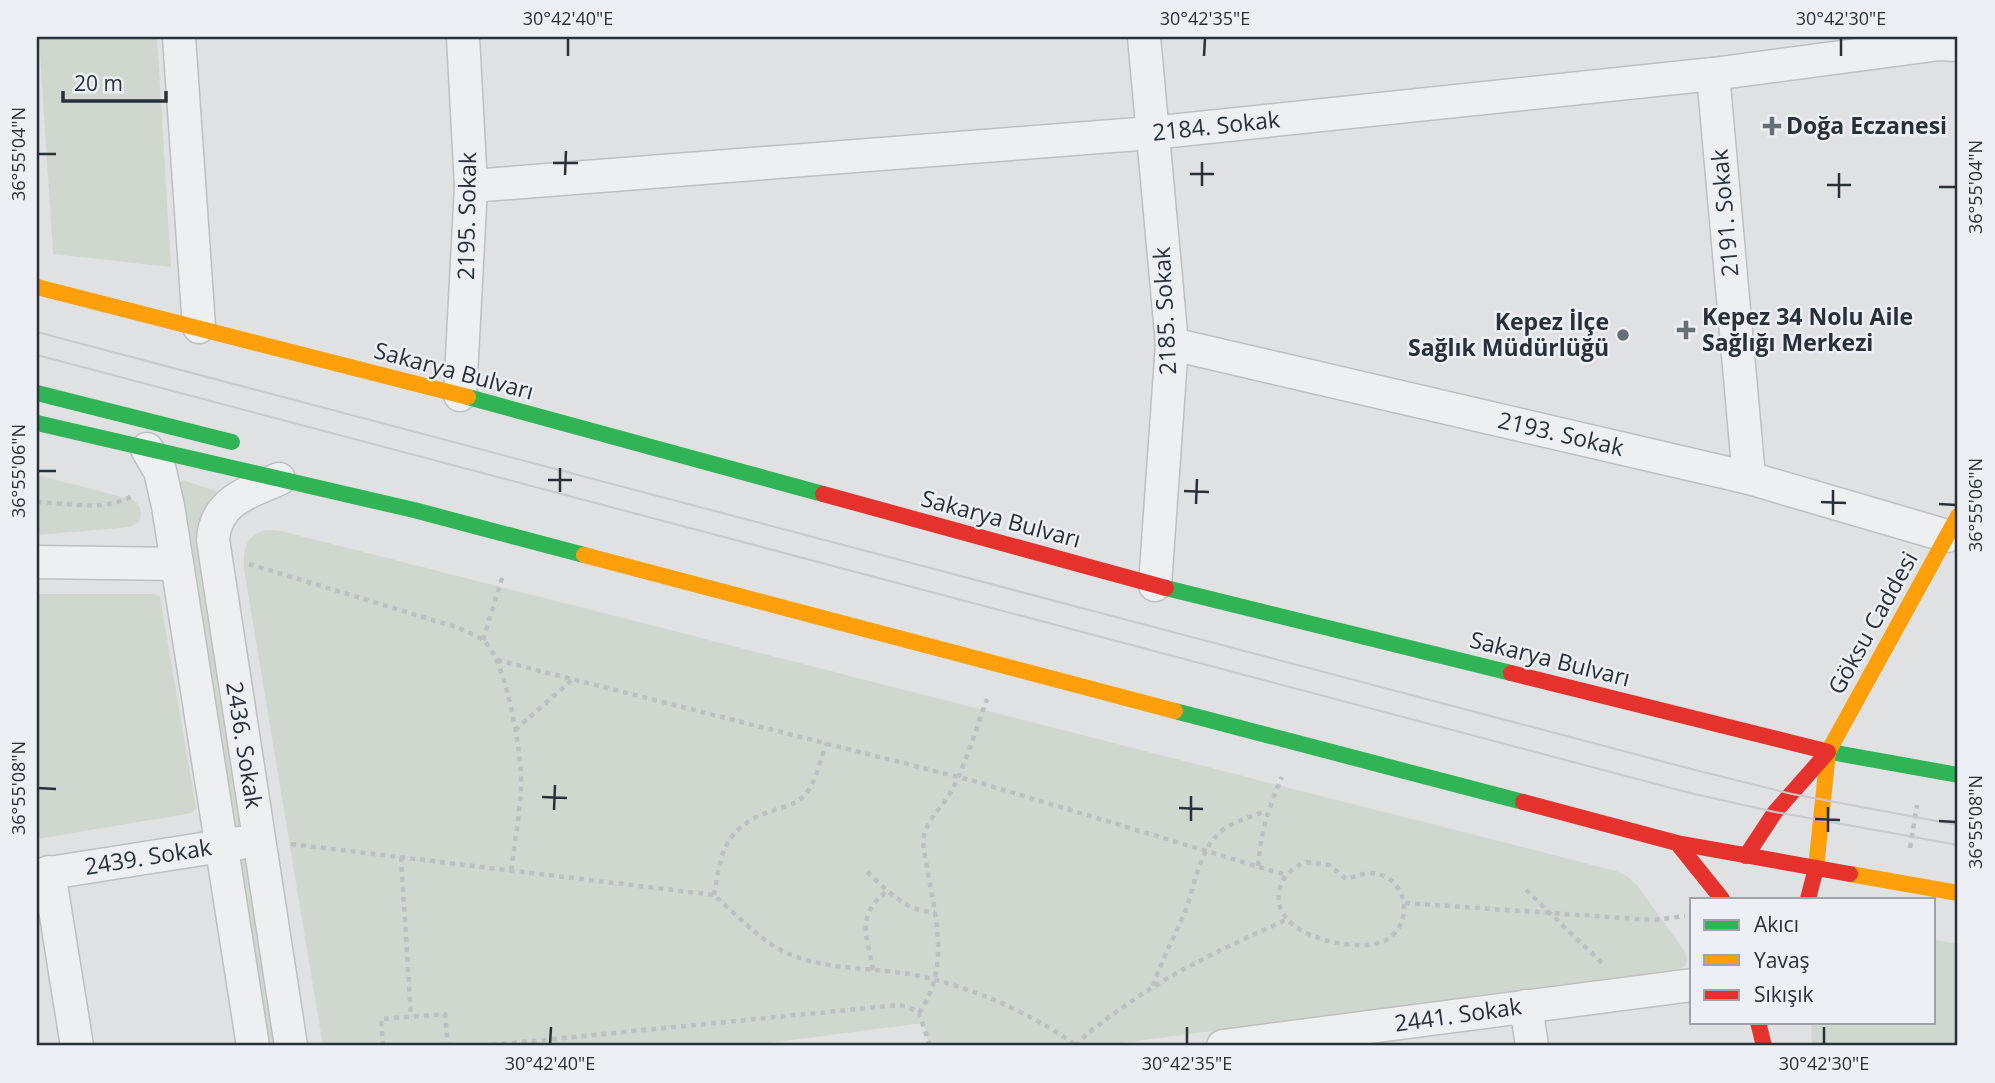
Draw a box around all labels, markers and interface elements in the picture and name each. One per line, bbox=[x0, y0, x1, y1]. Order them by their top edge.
text: 30°42'40"E bbox=[523, 6, 613, 30]
text: 30°42'35"E bbox=[1160, 6, 1250, 30]
text: 30°42'30"E bbox=[1796, 6, 1886, 30]
scale bar bbox=[63, 60, 166, 104]
text: 20 m bbox=[74, 69, 123, 97]
street label: 2184. Sokak bbox=[1151, 102, 1281, 148]
text: 36°55'04"N bbox=[6, 107, 30, 201]
place label: Doğa Eczanesi bbox=[1786, 109, 1947, 141]
marker: Doğa Eczanesi bbox=[1764, 118, 1780, 134]
text: 36°55'04"N bbox=[1963, 140, 1987, 234]
street label: 2191. Sokak bbox=[1702, 148, 1746, 278]
street label: 2195. Sokak bbox=[449, 152, 483, 280]
street label: 2185. Sokak bbox=[1145, 246, 1183, 376]
place label: Kepez 34 Nolu Aile Sağlığı Merkezi bbox=[1702, 300, 1913, 358]
place label: Kepez İlçe Sağlık Müdürlüğü bbox=[1408, 305, 1609, 363]
marker: Kepez 34 Nolu Aile Sağlığı Merkezi bbox=[1676, 320, 1696, 340]
marker: Kepez İlçe Sağlık Müdürlüğü bbox=[1615, 327, 1631, 343]
street label: Sakarya Bulvarı bbox=[371, 333, 538, 407]
street label: 2193. Sokak bbox=[1495, 403, 1627, 463]
text: 36°55'06"N bbox=[6, 424, 30, 518]
text: 36°55'06"N bbox=[1963, 458, 1987, 552]
street label: Sakarya Bulvarı bbox=[918, 481, 1085, 555]
street label: Göksu Caddesi bbox=[1820, 545, 1925, 700]
street label: Sakarya Bulvarı bbox=[1467, 623, 1634, 693]
street label: 2436. Sokak bbox=[219, 679, 271, 811]
text: 36°55'08"N bbox=[6, 741, 30, 835]
text: 36°55'08"N bbox=[1963, 775, 1987, 869]
street label: 2439. Sokak bbox=[82, 830, 214, 882]
legend bbox=[1690, 898, 1936, 1024]
text: Akıcı bbox=[1754, 910, 1799, 938]
text: Yavaş bbox=[1754, 946, 1810, 974]
text: Sıkışık bbox=[1754, 980, 1814, 1008]
street label: 2441. Sokak bbox=[1392, 989, 1523, 1039]
text: 30°42'40"E bbox=[505, 1051, 595, 1075]
text: 30°42'35"E bbox=[1142, 1051, 1232, 1075]
text: 30°42'30"E bbox=[1779, 1051, 1869, 1075]

